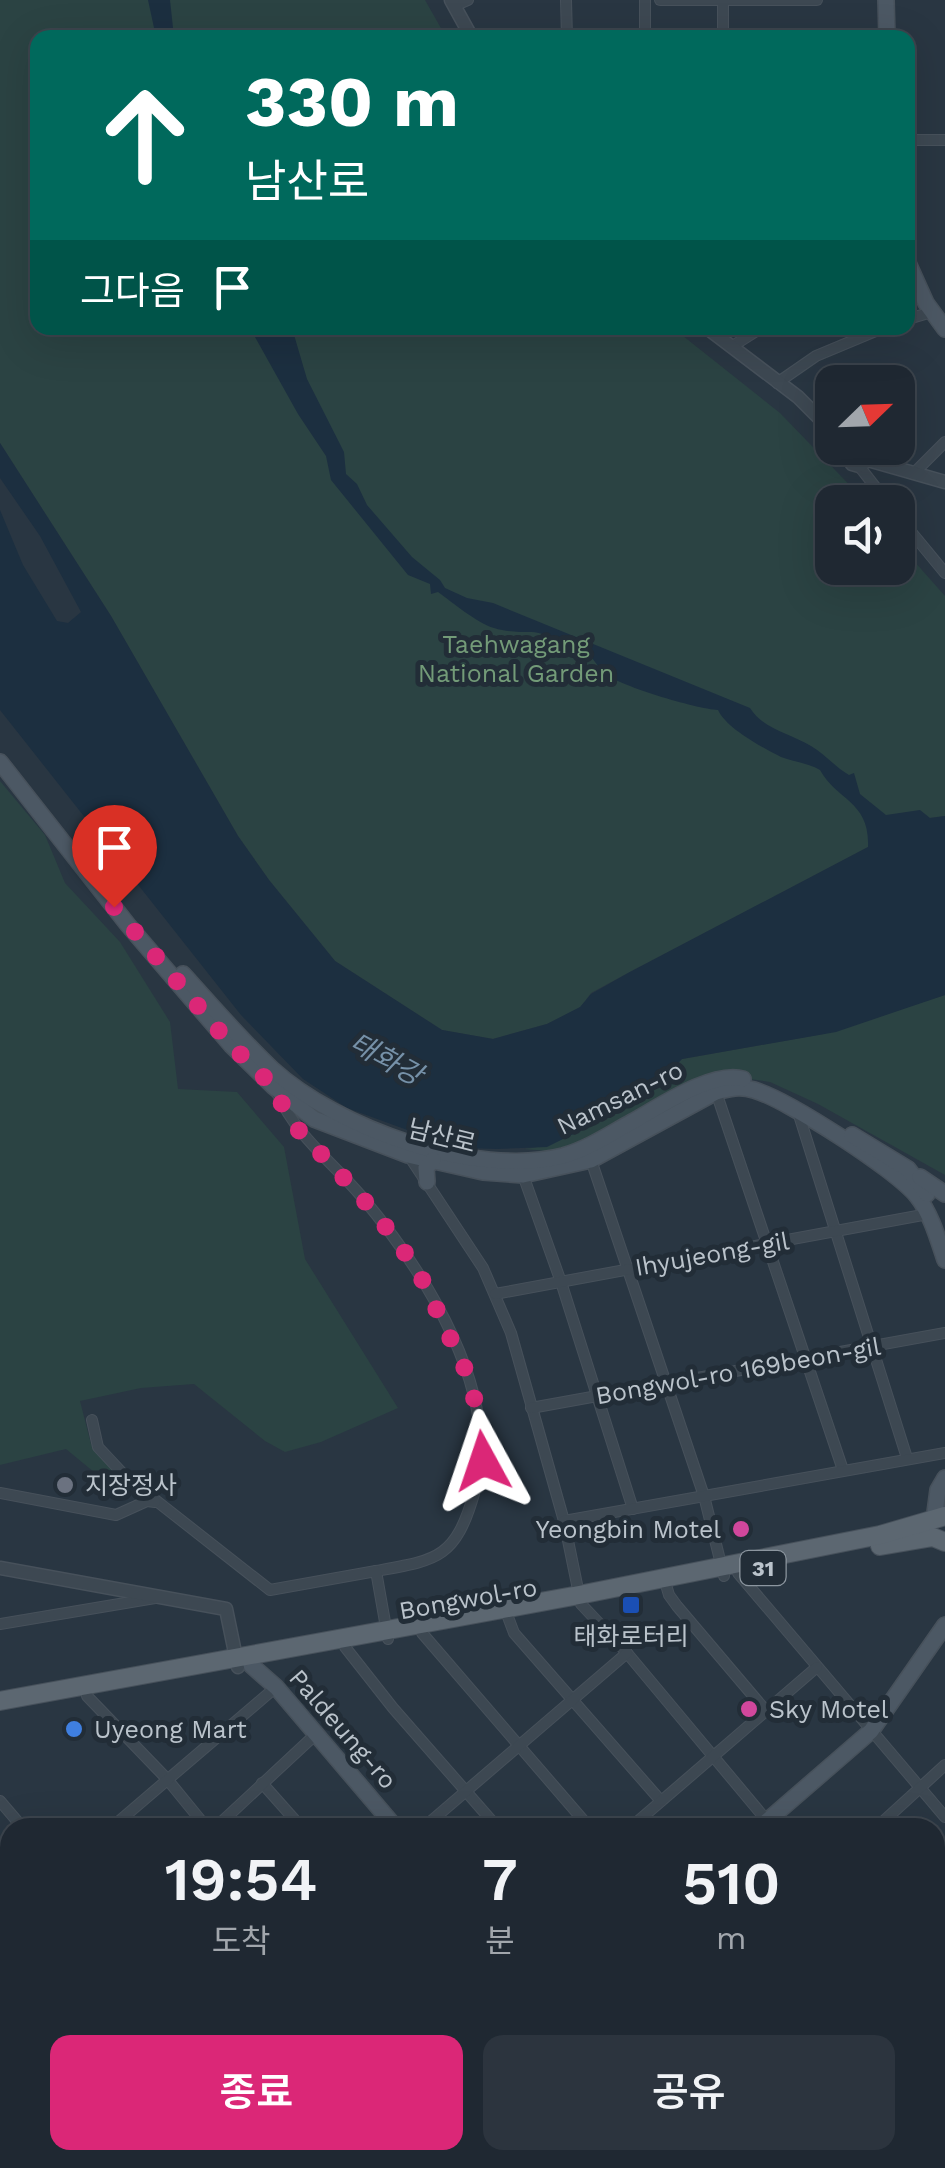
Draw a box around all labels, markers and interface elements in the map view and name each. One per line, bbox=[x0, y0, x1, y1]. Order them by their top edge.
text: 330 m bbox=[245, 61, 459, 143]
icon: ahead bbox=[80, 70, 210, 200]
text: 남산로 bbox=[245, 155, 369, 208]
icon: arrive bbox=[205, 260, 260, 315]
text: 그다음 bbox=[80, 269, 185, 313]
north arrow bbox=[815, 365, 915, 465]
map controls bbox=[815, 365, 915, 585]
button: sound bbox=[815, 485, 915, 585]
park label: Taehwagang National Garden bbox=[418, 630, 614, 688]
pin bbox=[72, 805, 157, 908]
icon: arrive bbox=[87, 820, 142, 875]
water label: 태화강 bbox=[344, 1026, 431, 1094]
street label: Namsan-ro bbox=[552, 1055, 688, 1141]
street label: 남산로 bbox=[405, 1114, 479, 1158]
street label: Ihyujeong-gil bbox=[633, 1226, 792, 1282]
street label: Bongwol-ro 169beon-gil bbox=[593, 1332, 883, 1410]
position arrow bbox=[431, 1409, 535, 1513]
place label: 지장정사 bbox=[85, 1471, 177, 1500]
marker: 지장정사 bbox=[54, 1474, 76, 1496]
place label: Yeongbin Motel bbox=[535, 1515, 721, 1544]
marker: Yeongbin Motel bbox=[730, 1518, 752, 1540]
road number: 31 bbox=[740, 1551, 786, 1585]
street label: Bongwol-ro bbox=[397, 1573, 539, 1625]
marker: 태화로터리 bbox=[620, 1594, 642, 1616]
place label: 태화로터리 bbox=[573, 1622, 689, 1651]
street label: Paldeung-ro bbox=[283, 1663, 403, 1795]
place label: Sky Motel bbox=[769, 1695, 889, 1724]
marker: Sky Motel bbox=[738, 1698, 760, 1720]
place label: Uyeong Mart bbox=[94, 1715, 247, 1744]
marker: Uyeong Mart bbox=[63, 1718, 85, 1740]
text: 19:54 bbox=[165, 1844, 318, 1915]
text: 7 bbox=[482, 1844, 518, 1915]
text: 510 bbox=[682, 1848, 780, 1919]
text: m bbox=[716, 1919, 747, 1957]
text: 도착 bbox=[212, 1922, 271, 1960]
text: 분 bbox=[485, 1922, 515, 1960]
button: 종료 bbox=[50, 2035, 463, 2150]
button: 공유 bbox=[483, 2035, 895, 2150]

